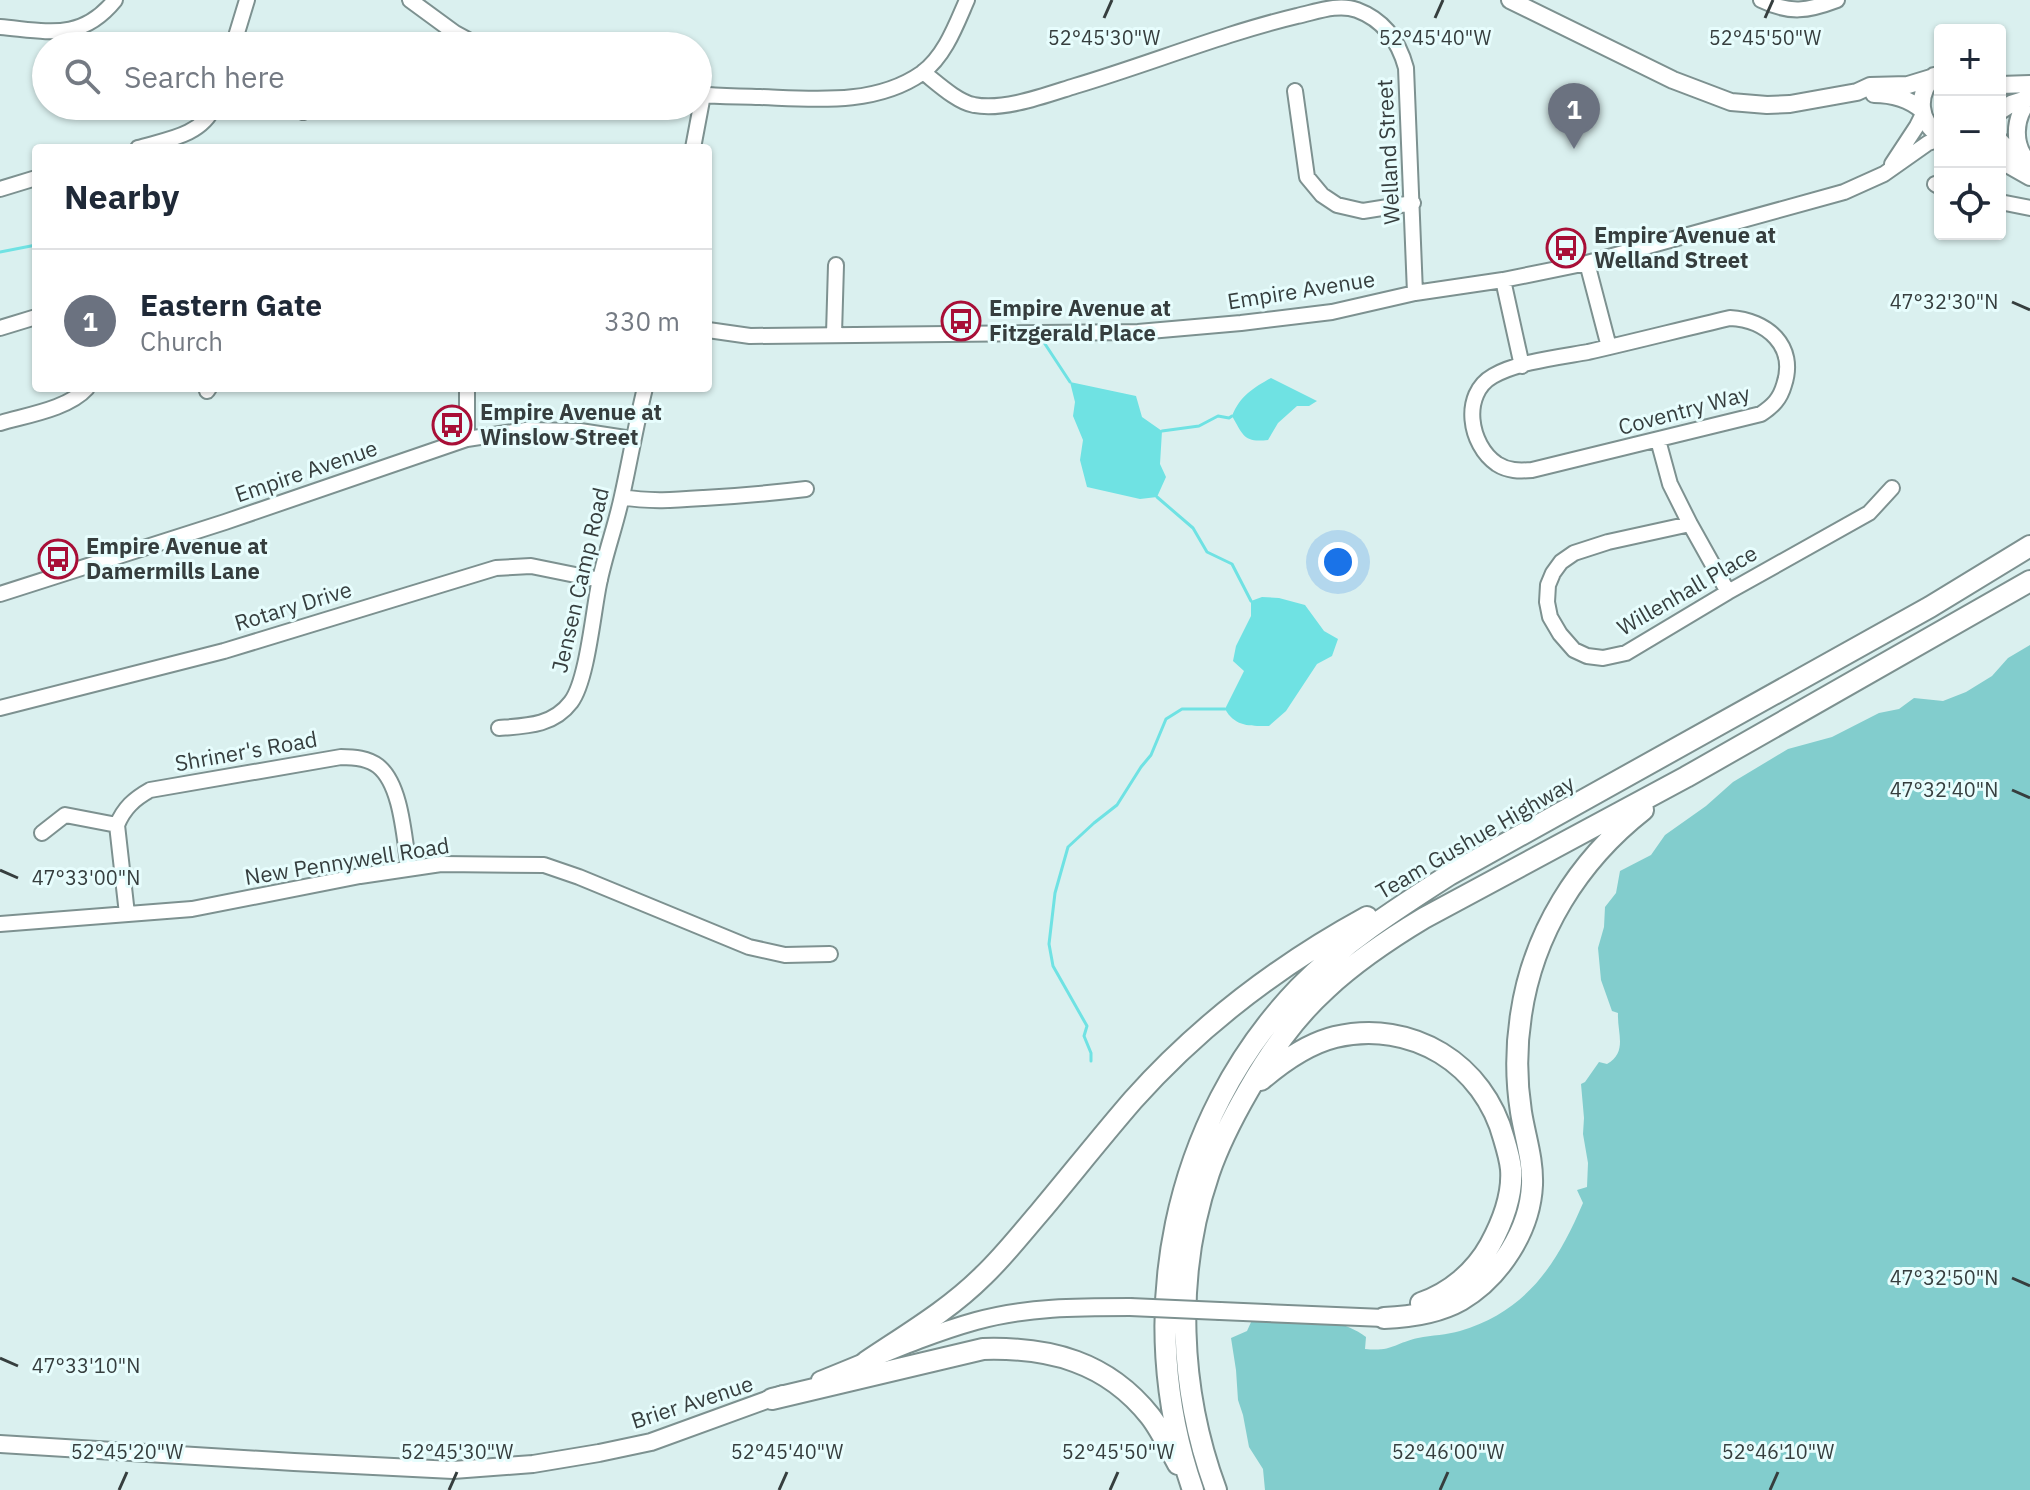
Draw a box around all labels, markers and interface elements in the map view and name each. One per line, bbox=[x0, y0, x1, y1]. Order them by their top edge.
text: 52°45'30"W bbox=[1048, 24, 1161, 51]
text: 52°45'40"W bbox=[1379, 24, 1492, 51]
text: 52°45'50"W bbox=[1709, 24, 1822, 51]
map controls bbox=[1934, 24, 2006, 240]
button: + bbox=[1934, 24, 2006, 96]
search box bbox=[32, 32, 712, 120]
icon: search bbox=[60, 54, 104, 98]
text: Search here bbox=[124, 57, 285, 96]
street label: Welland Street bbox=[1369, 78, 1406, 226]
pin: 1 bbox=[1548, 83, 1600, 149]
button: − bbox=[1934, 96, 2006, 168]
button: locate bbox=[1934, 168, 2006, 240]
text: Nearby bbox=[64, 174, 179, 218]
place label: Empire Avenue at Welland Street bbox=[1594, 220, 1776, 274]
bus stop icon: Empire Avenue at Welland Street bbox=[1545, 227, 1587, 269]
street label: Empire Avenue bbox=[1225, 264, 1377, 315]
text: Eastern Gate bbox=[140, 285, 322, 324]
text: 47°32'30"N bbox=[1890, 288, 1998, 315]
place label: Empire Avenue at Fitzgerald Place bbox=[989, 293, 1171, 347]
bus stop icon: Empire Avenue at Fitzgerald Place bbox=[940, 300, 982, 342]
text: 1 bbox=[82, 304, 98, 338]
text: 330 m bbox=[604, 304, 680, 338]
text: Church bbox=[140, 324, 223, 358]
street label: Coventry Way bbox=[1615, 378, 1753, 441]
place label: Empire Avenue at Winslow Street bbox=[480, 397, 662, 451]
bus stop icon: Empire Avenue at Winslow Street bbox=[431, 404, 473, 446]
street label: Empire Avenue bbox=[231, 433, 381, 508]
street label: Jensen Camp Road bbox=[544, 484, 615, 675]
place label: Empire Avenue at Damermills Lane bbox=[86, 531, 268, 585]
bus stop icon: Empire Avenue at Damermills Lane bbox=[37, 538, 79, 580]
street label: Willenhall Place bbox=[1612, 538, 1762, 641]
your location bbox=[1318, 542, 1358, 582]
street label: Rotary Drive bbox=[231, 574, 355, 637]
street label: Shriner's Road bbox=[173, 724, 319, 777]
street label: Team Gushue Highway bbox=[1370, 768, 1579, 905]
text: 47°32'40"N bbox=[1890, 776, 1998, 803]
street label: New Pennywell Road bbox=[242, 830, 451, 891]
text: 47°33'00"N bbox=[32, 864, 140, 891]
text: 47°32'50"N bbox=[1890, 1264, 1998, 1291]
text: 47°33'10"N bbox=[32, 1352, 140, 1379]
street label: Brier Avenue bbox=[627, 1368, 757, 1435]
text: 52°45'20"W bbox=[71, 1438, 184, 1465]
text: 52°45'30"W bbox=[401, 1438, 514, 1465]
text: 52°45'40"W bbox=[731, 1438, 844, 1465]
text: 52°45'50"W bbox=[1062, 1438, 1175, 1465]
text: 52°46'00"W bbox=[1392, 1438, 1505, 1465]
text: 52°46'10"W bbox=[1722, 1438, 1835, 1465]

